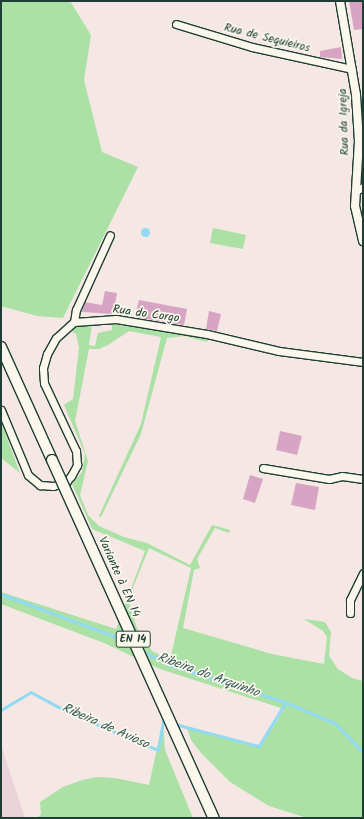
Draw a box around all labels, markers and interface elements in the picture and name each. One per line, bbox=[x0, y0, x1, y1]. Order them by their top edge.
street label: Rua de Sequieiros bbox=[222, 20, 312, 56]
street label: Rua da Igreja bbox=[336, 88, 352, 156]
street label: Rua do Corgo bbox=[112, 302, 180, 326]
street label: Variante à EN 14 bbox=[95, 535, 143, 619]
road number: EN 14 bbox=[115, 630, 151, 648]
water label: Ribeira do Arquinho bbox=[155, 650, 261, 702]
water label: Ribeira de Avioso bbox=[59, 701, 151, 753]

